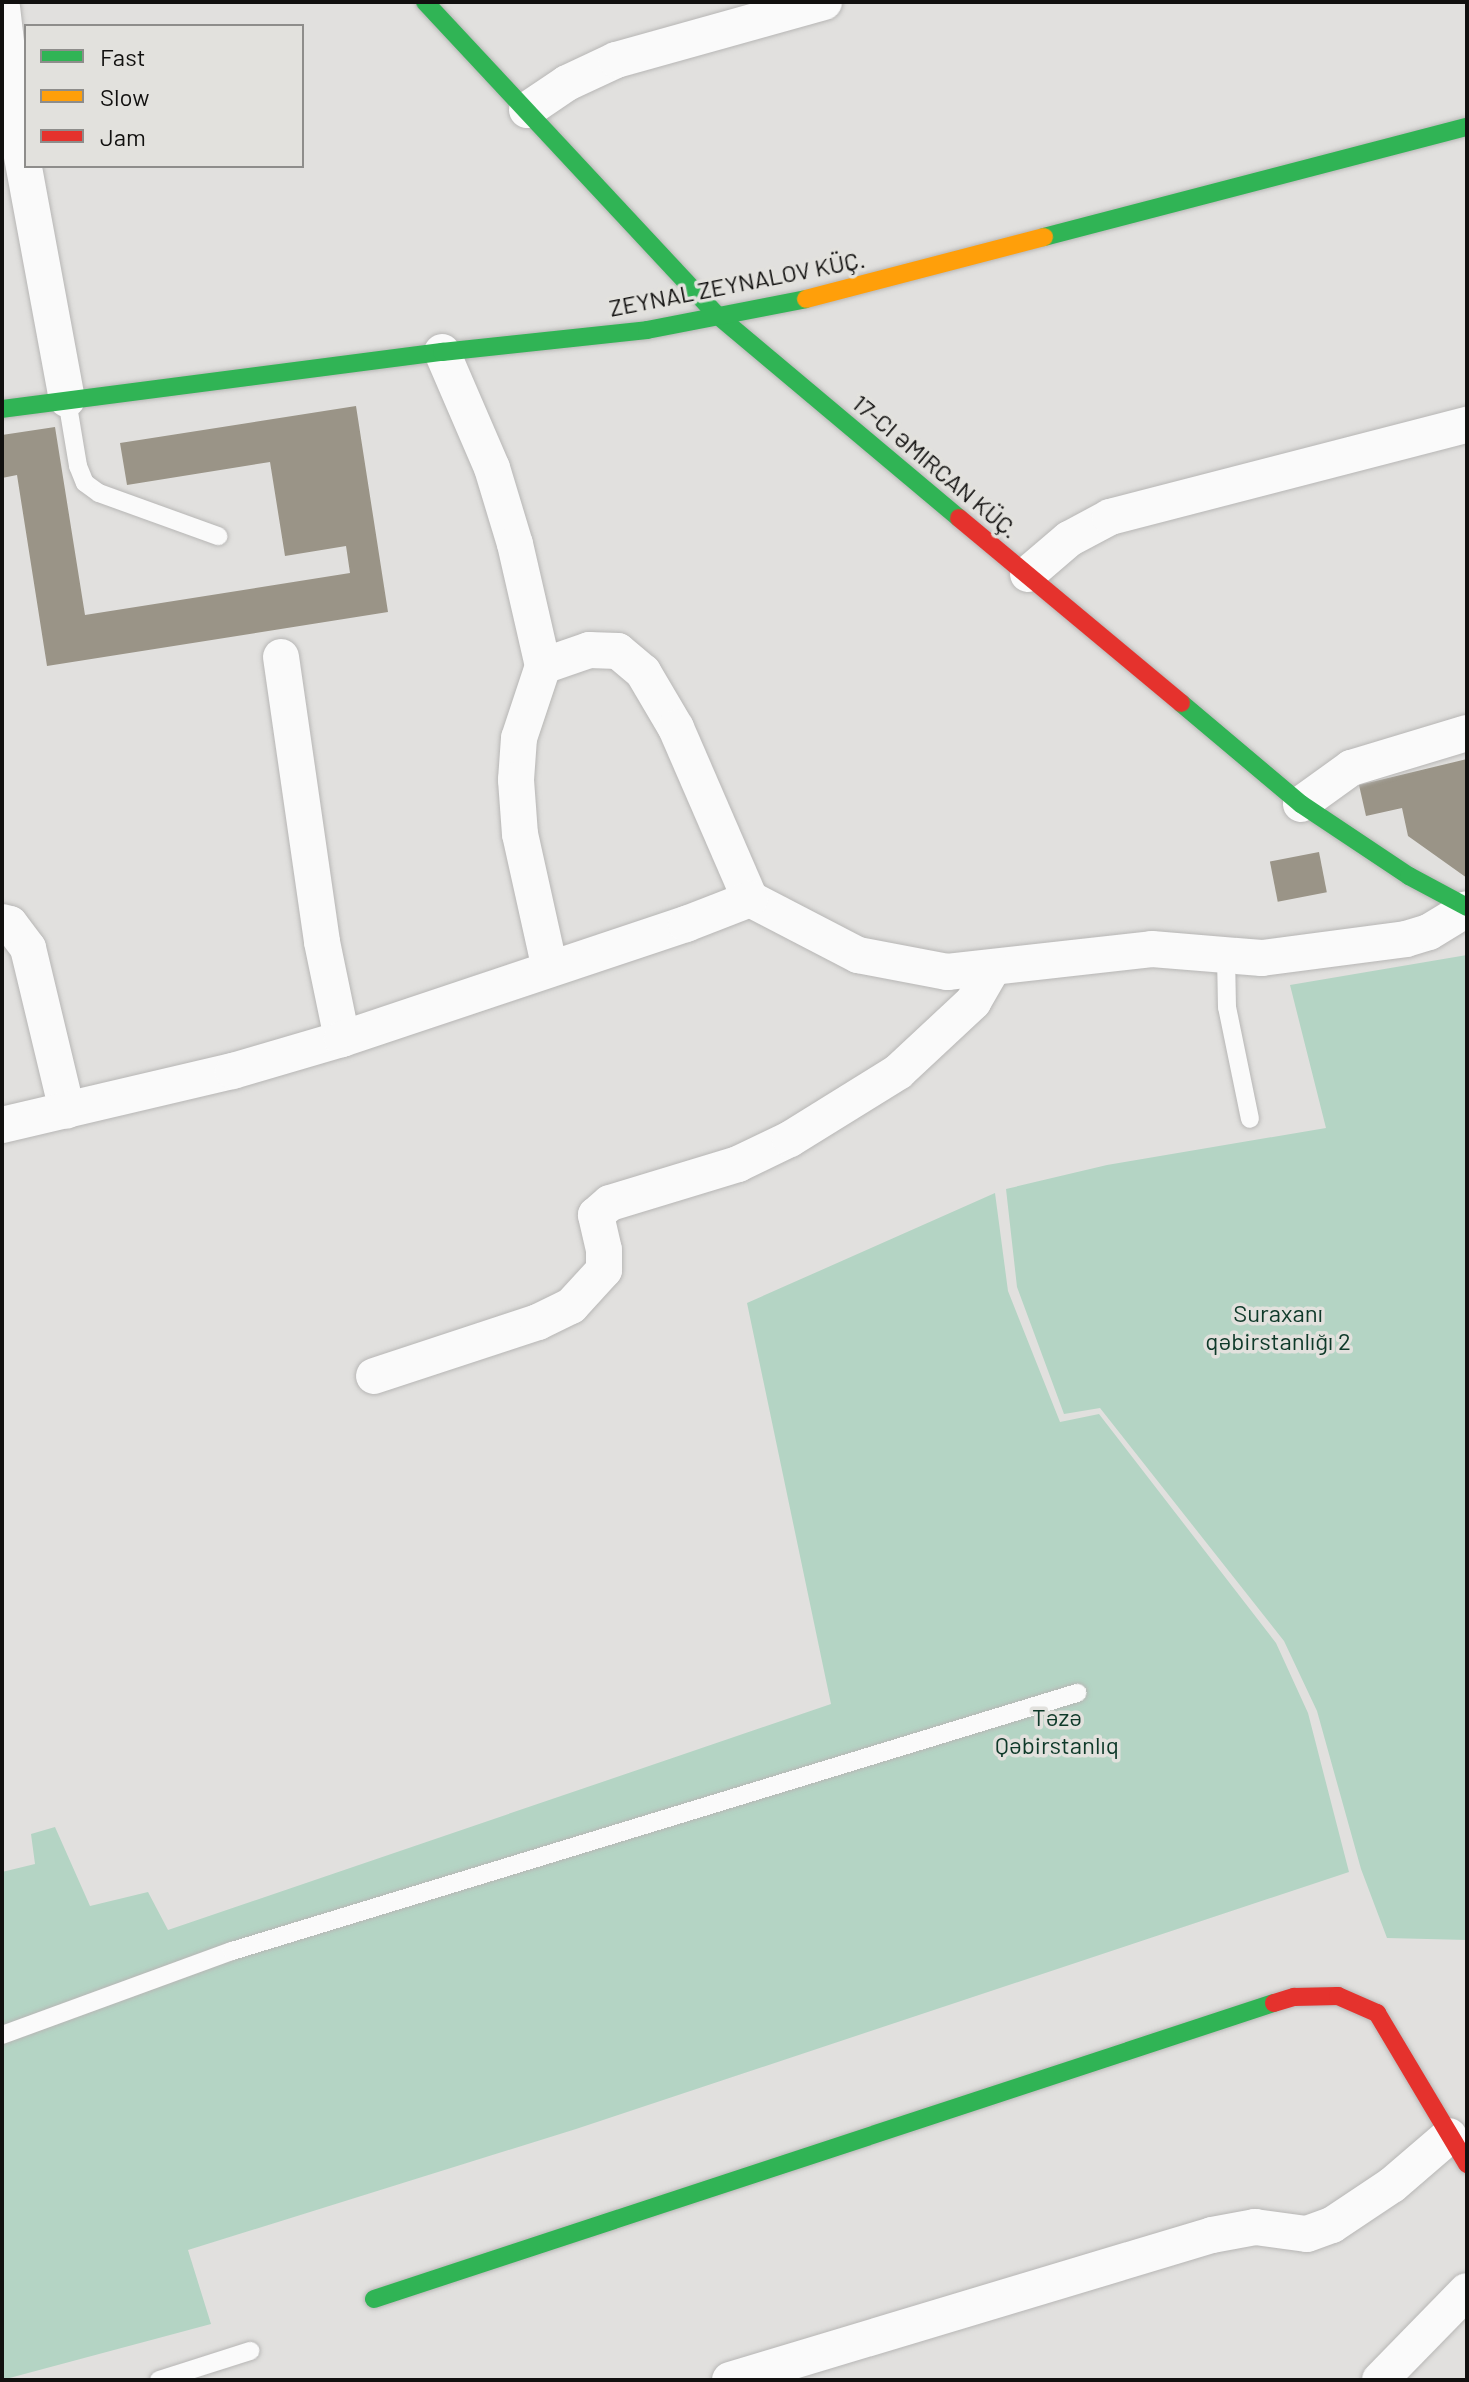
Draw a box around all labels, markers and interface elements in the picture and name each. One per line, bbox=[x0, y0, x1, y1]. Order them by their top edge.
legend bbox=[24, 24, 304, 168]
text: Fast bbox=[100, 42, 145, 71]
text: Slow bbox=[100, 82, 149, 111]
text: Jam bbox=[100, 122, 146, 151]
street label: ZEYNAL ZEYNALOV KÜÇ. bbox=[607, 244, 867, 322]
street label: 17-CI ƏMIRCAN KÜÇ. bbox=[847, 388, 1025, 544]
park label: Suraxanı qəbirstanlığı 2 bbox=[1205, 1299, 1351, 1355]
park label: Təzə Qəbirstanlıq bbox=[995, 1703, 1119, 1759]

